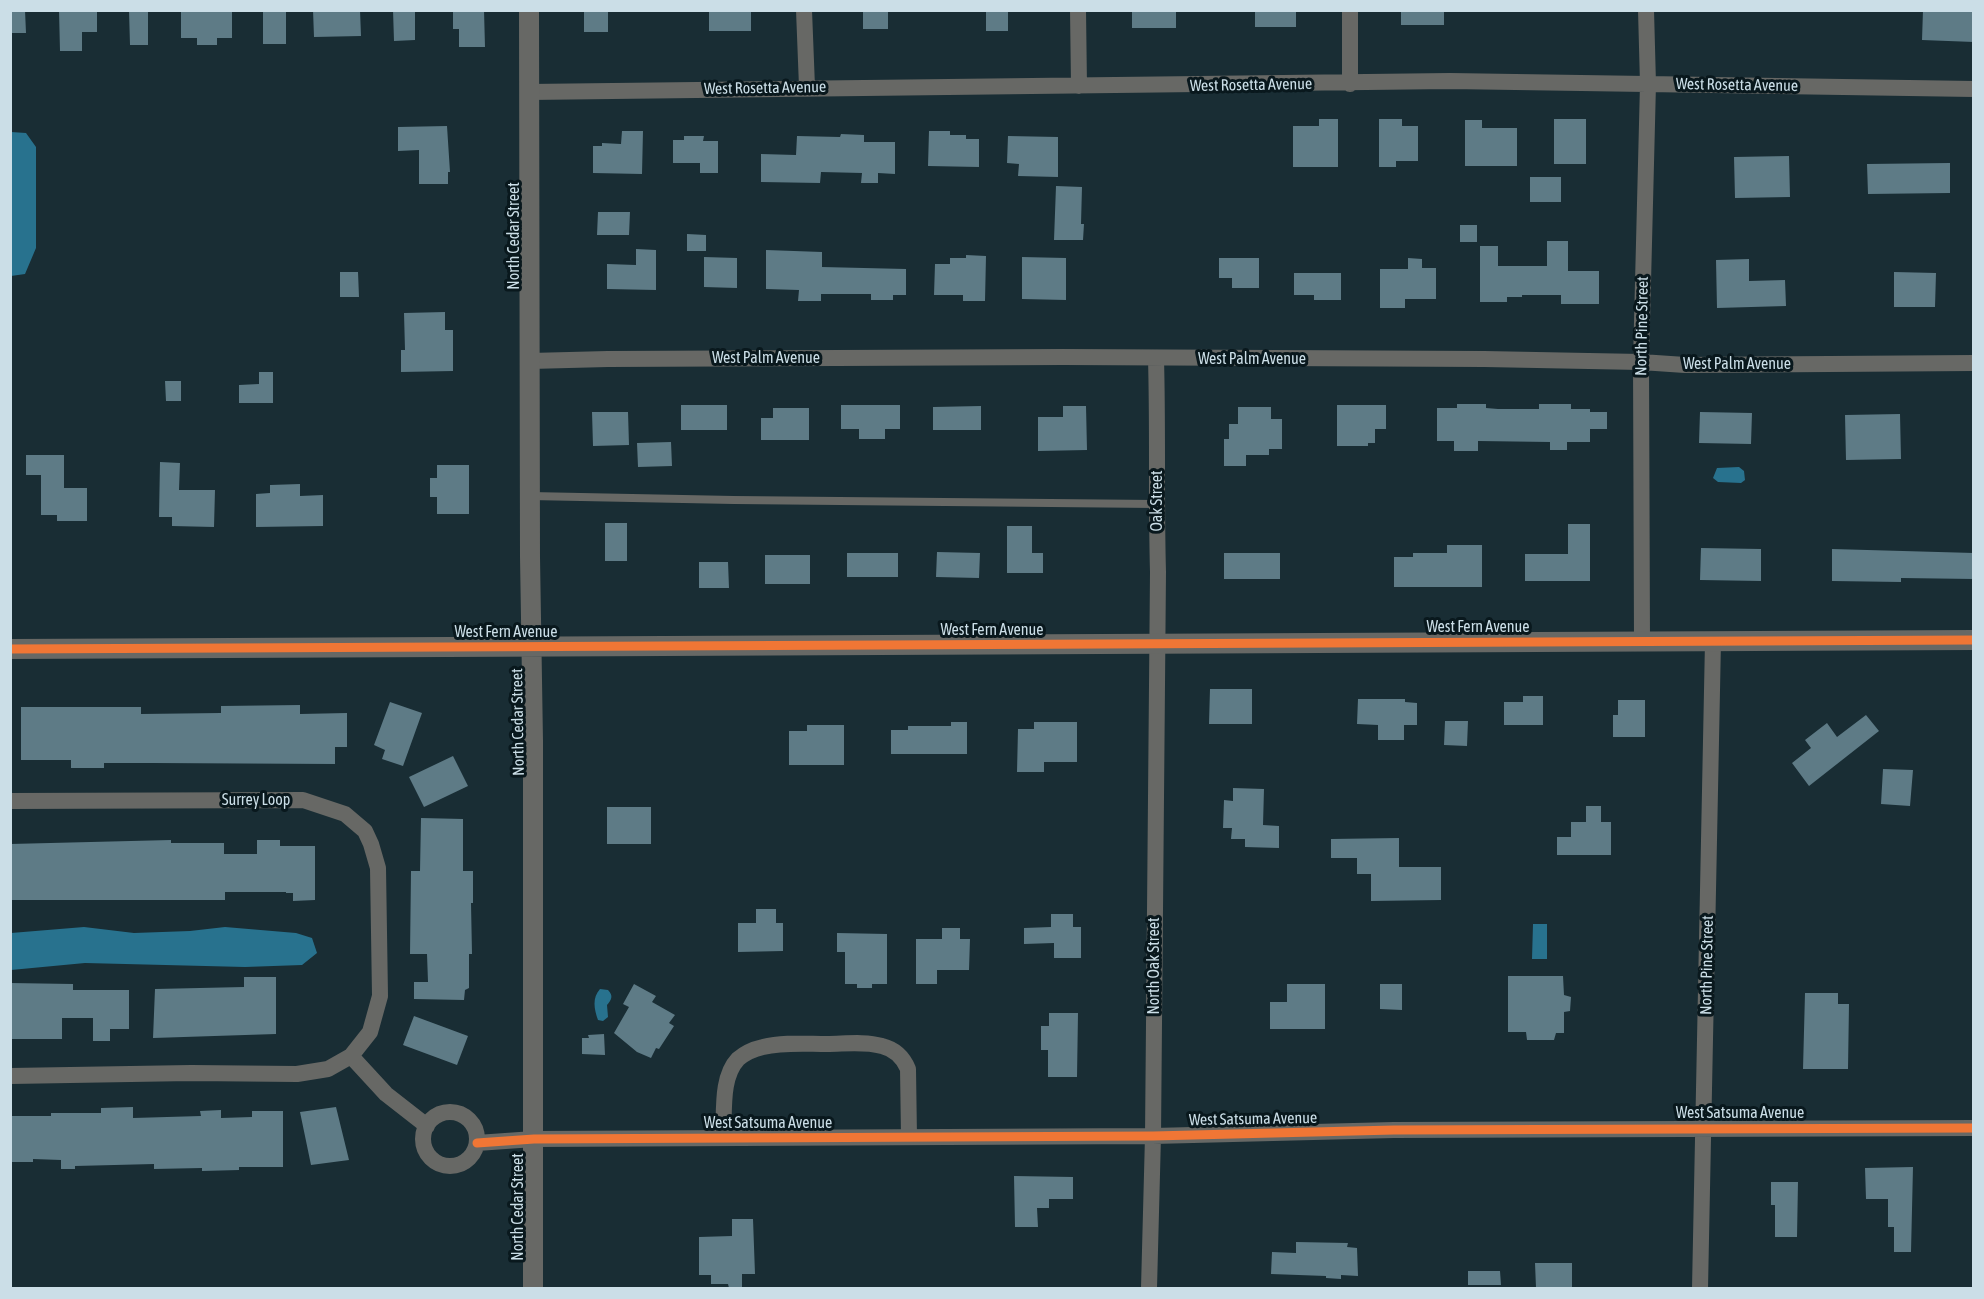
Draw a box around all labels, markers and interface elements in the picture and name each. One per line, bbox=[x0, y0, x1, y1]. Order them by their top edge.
street label: West Rosetta Avenue bbox=[1190, 74, 1312, 96]
street label: West Rosetta Avenue bbox=[1676, 74, 1798, 96]
street label: West Rosetta Avenue bbox=[704, 77, 826, 99]
street label: North Cedar Street bbox=[504, 182, 524, 290]
street label: North Pine Street bbox=[1632, 276, 1652, 376]
street label: West Palm Avenue bbox=[712, 348, 820, 368]
street label: West Palm Avenue bbox=[1198, 349, 1306, 369]
street label: West Palm Avenue bbox=[1683, 354, 1791, 374]
street label: Oak Street bbox=[1147, 470, 1167, 532]
street label: West Fern Avenue bbox=[1426, 617, 1530, 637]
street label: West Fern Avenue bbox=[940, 620, 1044, 640]
street label: West Fern Avenue bbox=[454, 622, 558, 642]
street label: North Cedar Street bbox=[507, 668, 529, 776]
street label: Surrey Loop bbox=[222, 790, 290, 810]
street label: North Pine Street bbox=[1697, 915, 1717, 1015]
street label: North Oak Street bbox=[1144, 917, 1164, 1015]
street label: West Satsuma Avenue bbox=[1676, 1103, 1804, 1123]
street label: West Satsuma Avenue bbox=[1189, 1108, 1317, 1130]
street label: West Satsuma Avenue bbox=[704, 1113, 832, 1133]
street label: North Cedar Street bbox=[508, 1153, 528, 1261]

